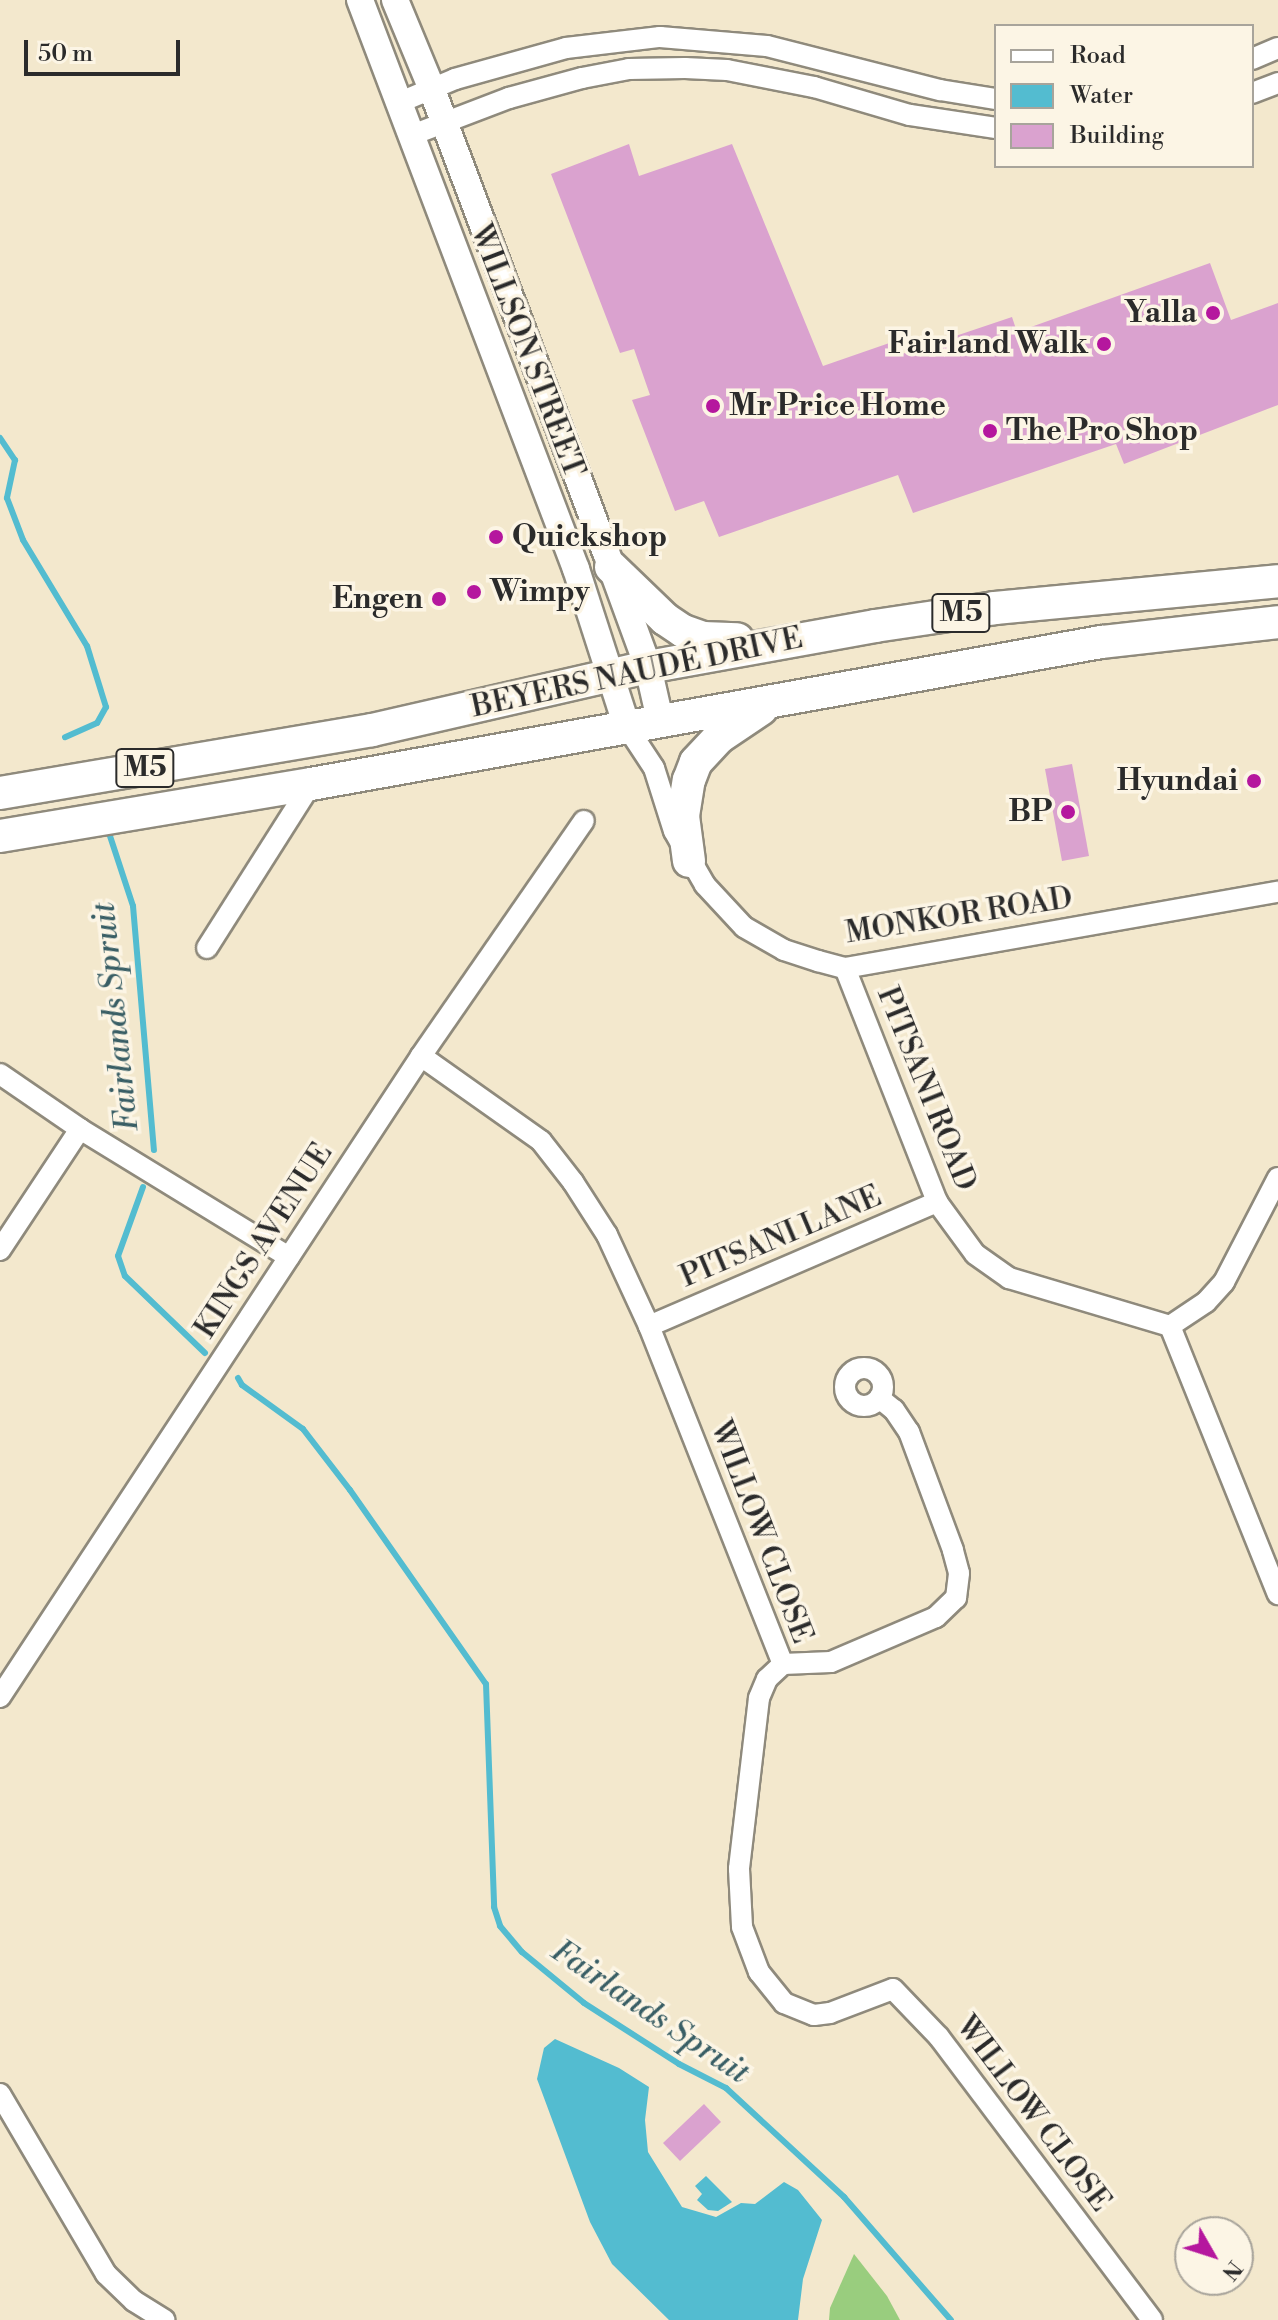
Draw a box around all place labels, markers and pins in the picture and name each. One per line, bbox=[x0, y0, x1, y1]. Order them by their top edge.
place label: Yalla bbox=[1124, 295, 1197, 331]
marker: Yalla bbox=[1204, 304, 1222, 322]
place label: Fairland Walk bbox=[888, 326, 1088, 362]
marker: Fairland Walk bbox=[1095, 335, 1113, 353]
place label: Mr Price Home bbox=[729, 388, 946, 424]
marker: Mr Price Home bbox=[704, 397, 722, 415]
place label: The Pro Shop bbox=[1006, 413, 1198, 449]
marker: The Pro Shop bbox=[981, 422, 999, 440]
place label: Quickshop bbox=[512, 519, 667, 555]
marker: Quickshop bbox=[487, 528, 505, 546]
place label: Wimpy bbox=[490, 574, 589, 610]
place label: Engen bbox=[332, 581, 423, 617]
marker: Wimpy bbox=[465, 583, 483, 601]
marker: Engen bbox=[430, 590, 448, 608]
place label: Hyundai bbox=[1117, 763, 1238, 799]
marker: Hyundai bbox=[1245, 772, 1263, 790]
place label: BP bbox=[1008, 794, 1052, 830]
marker: BP bbox=[1059, 803, 1077, 821]

